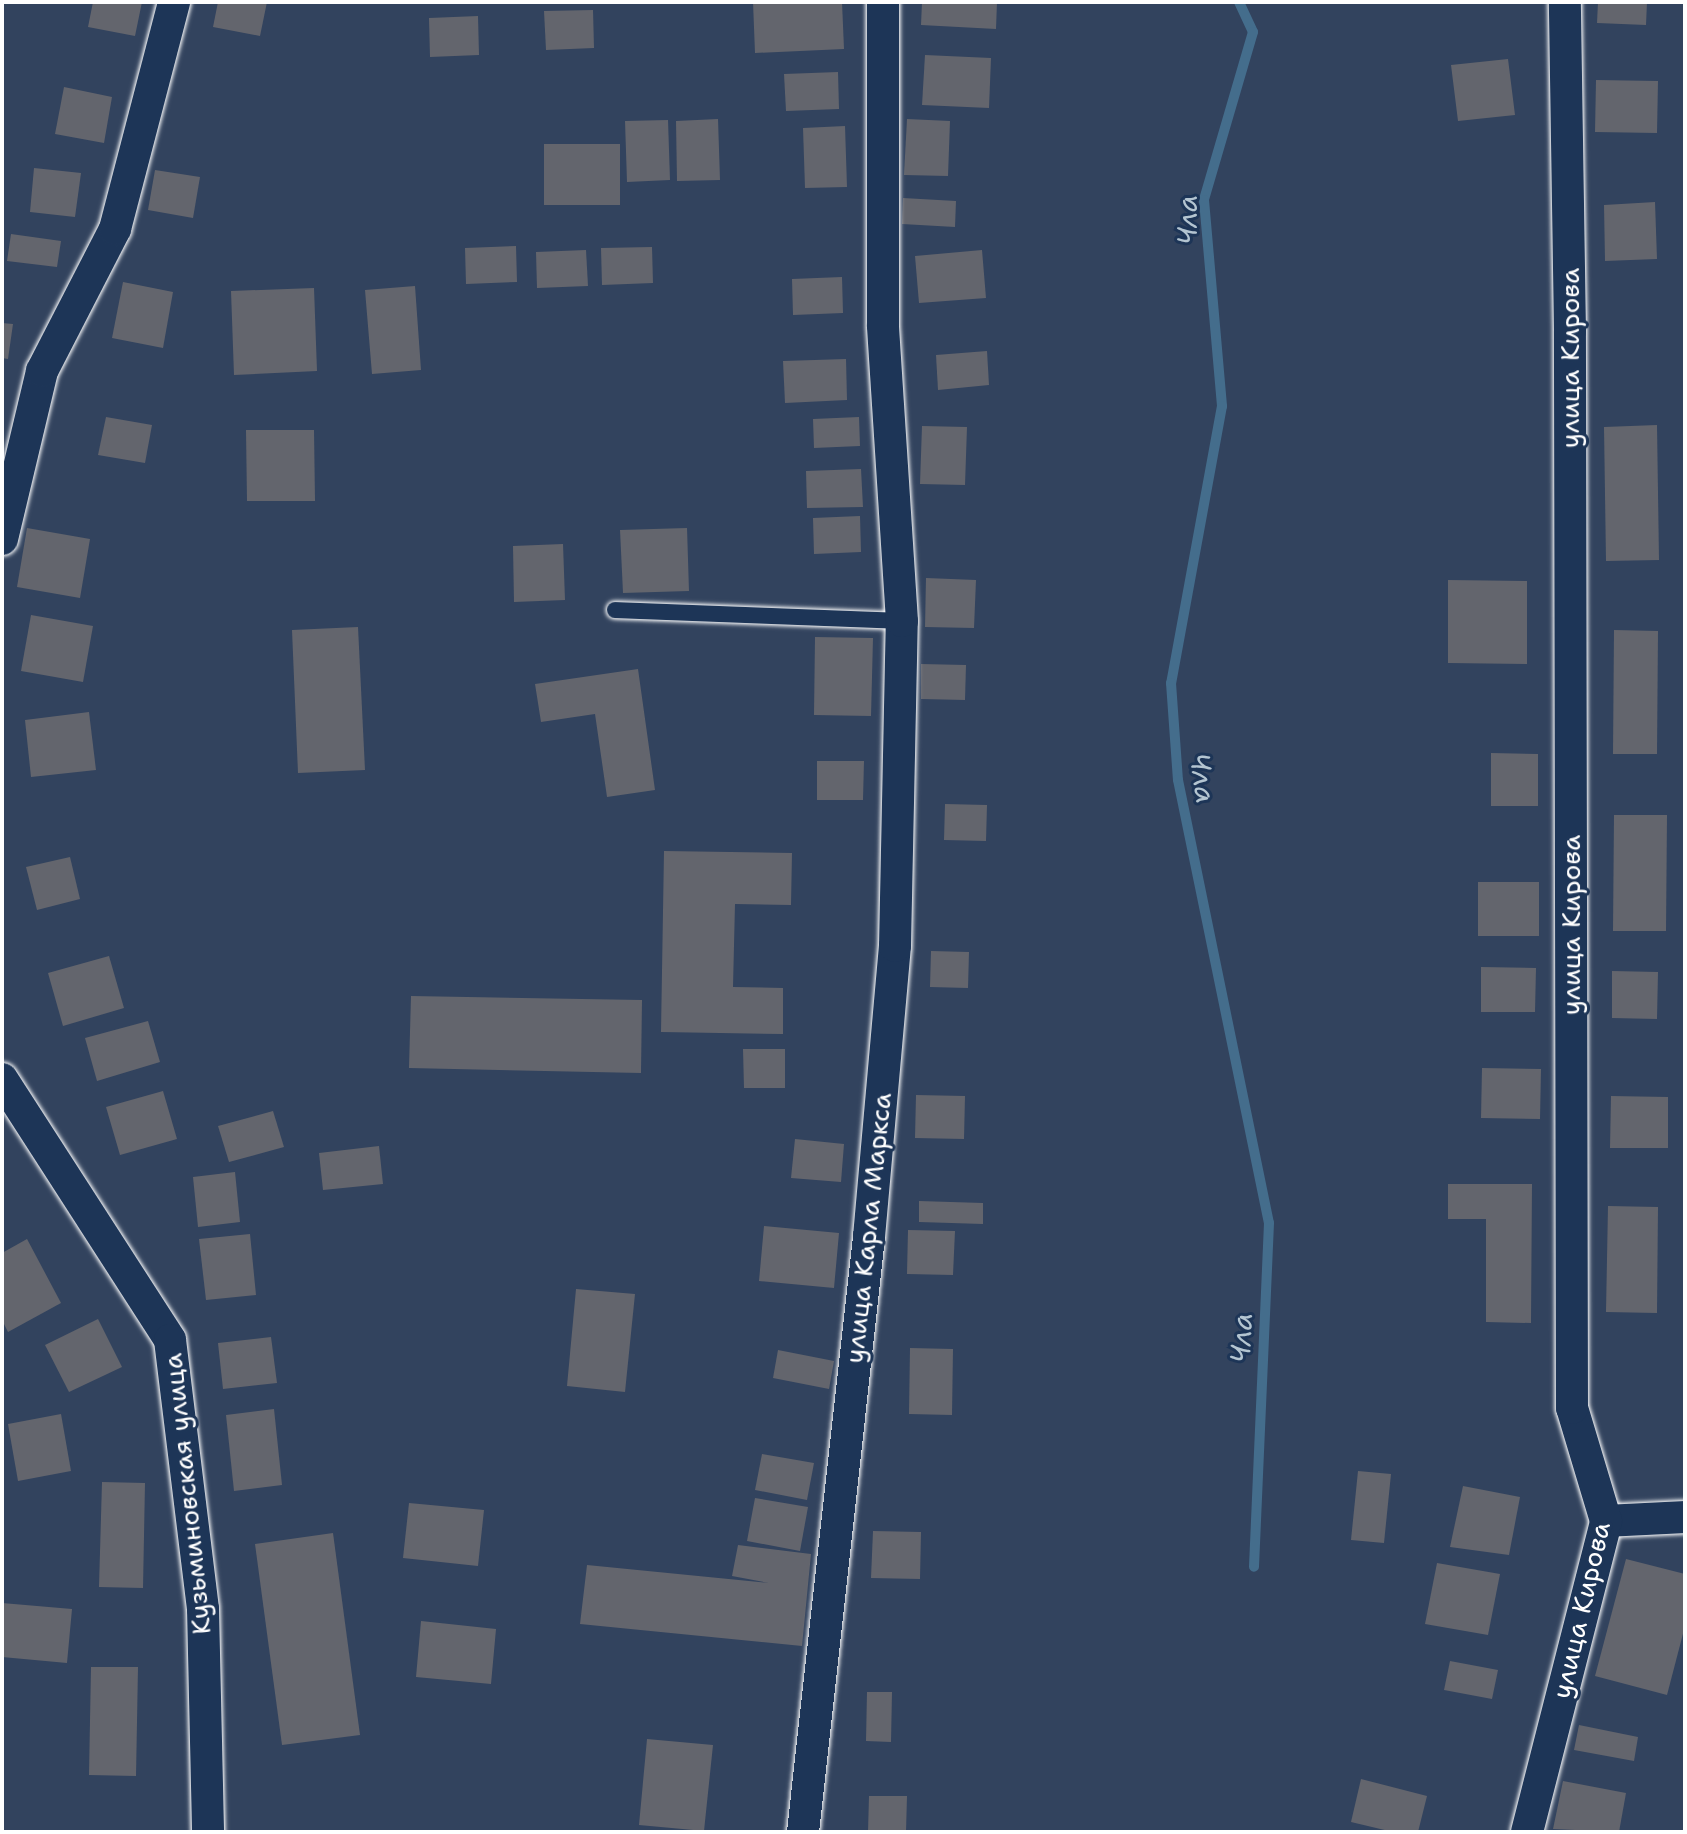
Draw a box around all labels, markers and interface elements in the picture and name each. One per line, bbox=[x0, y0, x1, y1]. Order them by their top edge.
water label: Чла bbox=[1170, 195, 1204, 245]
street label: улица Кирова bbox=[1554, 268, 1586, 448]
water label: Чла bbox=[1183, 751, 1223, 805]
street label: улица Кирова bbox=[1555, 835, 1587, 1015]
street label: улица Карла Маркса bbox=[838, 1091, 898, 1365]
water label: Чла bbox=[1223, 1312, 1259, 1364]
street label: Кузьминовская улица bbox=[157, 1352, 217, 1636]
street label: улица Кирова bbox=[1546, 1519, 1616, 1701]

